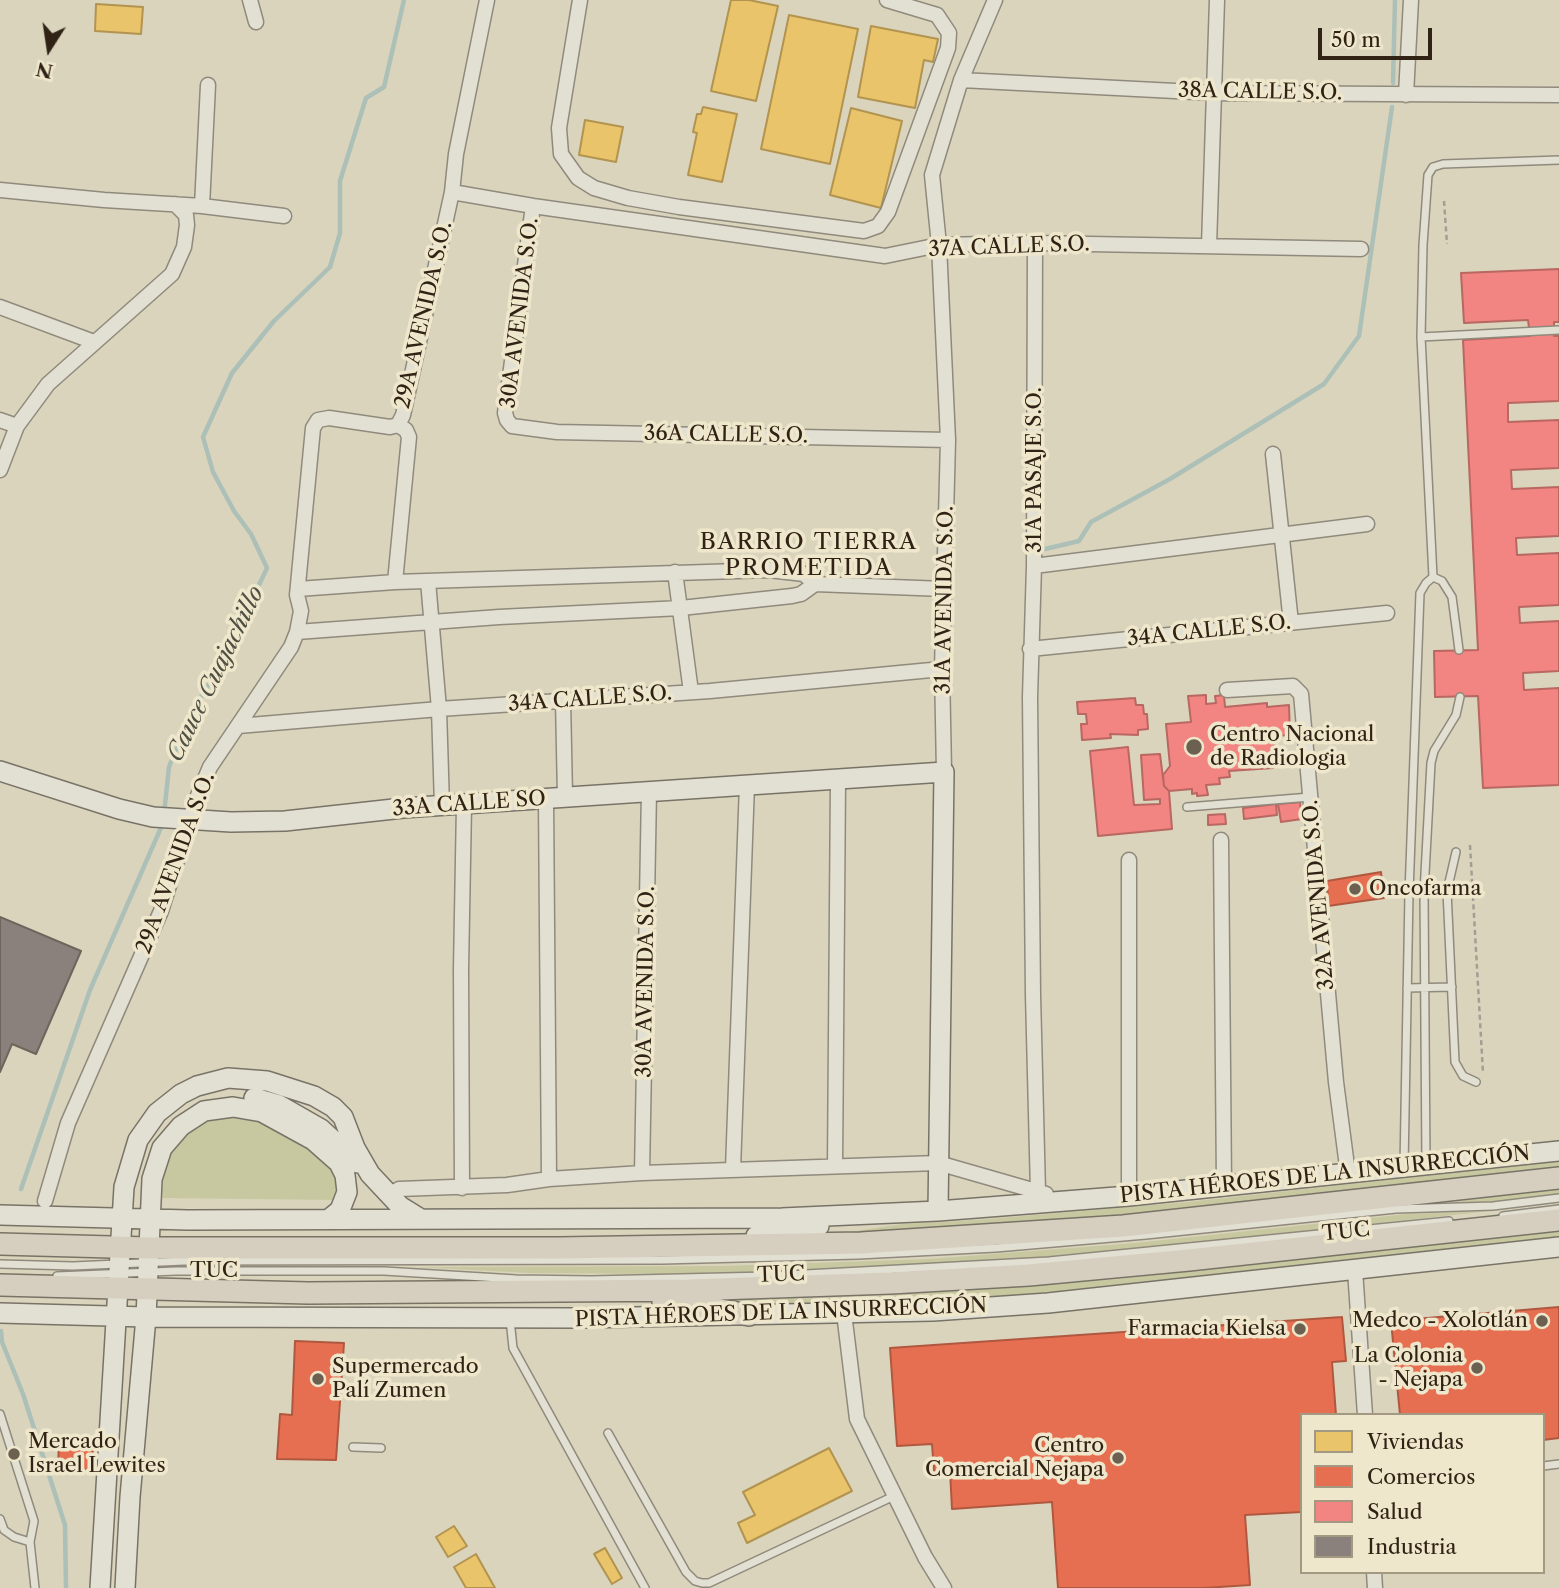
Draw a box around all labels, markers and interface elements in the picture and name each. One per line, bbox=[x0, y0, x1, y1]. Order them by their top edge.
north arrow bbox=[14, 14, 84, 84]
scale bar bbox=[1321, 14, 1435, 58]
text: 50 m bbox=[1331, 27, 1381, 52]
text: N bbox=[34, 57, 55, 83]
street label: 38A CALLE S.O. bbox=[1178, 78, 1342, 106]
street label: 30A AVENIDA S.O. bbox=[496, 216, 544, 410]
street label: 29A AVENIDA S.O. bbox=[390, 219, 458, 411]
street label: 37A CALLE S.O. bbox=[928, 232, 1090, 262]
street label: 31A PASAJE S.O. bbox=[1022, 387, 1048, 553]
street label: 36A CALLE S.O. bbox=[644, 421, 808, 449]
street label: 31A AVENIDA S.O. bbox=[931, 505, 959, 695]
district label: BARRIO TIERRA PROMETIDA bbox=[701, 528, 917, 582]
water label: Cauce Cuajachillo bbox=[162, 582, 270, 766]
street label: 34A CALLE S.O. bbox=[1126, 610, 1292, 652]
street label: 34A CALLE S.O. bbox=[507, 681, 673, 717]
place label: Centro Nacional de Radiologia bbox=[1210, 722, 1374, 772]
marker: Centro Nacional de Radiologia bbox=[1184, 737, 1204, 757]
street label: 29A AVENIDA S.O. bbox=[131, 769, 221, 957]
street label: 33A CALLE SO bbox=[391, 786, 547, 822]
street label: 32A AVENIDA S.O. bbox=[1298, 799, 1340, 991]
place label: Oncofarma bbox=[1369, 876, 1481, 902]
marker: Oncofarma bbox=[1347, 881, 1363, 897]
street label: 30A AVENIDA S.O. bbox=[632, 886, 660, 1078]
street label: PISTA HÉROES DE LA INSURRECCIÓN bbox=[1118, 1141, 1532, 1209]
street label: TUC bbox=[1321, 1217, 1371, 1247]
street label: TUC bbox=[190, 1258, 238, 1284]
street label: TUC bbox=[757, 1262, 805, 1288]
street label: PISTA HÉROES DE LA INSURRECCIÓN bbox=[574, 1293, 988, 1333]
place label: Medco - Xolotlán bbox=[1352, 1308, 1528, 1334]
marker: Medco - Xolotlán bbox=[1534, 1313, 1550, 1329]
place label: Farmacia Kielsa bbox=[1128, 1316, 1286, 1342]
marker: Farmacia Kielsa bbox=[1292, 1321, 1308, 1337]
place label: La Colonia - Nejapa bbox=[1354, 1343, 1463, 1393]
place label: Supermercado Palí Zumen bbox=[332, 1354, 479, 1404]
marker: La Colonia - Nejapa bbox=[1469, 1360, 1485, 1376]
marker: Supermercado Palí Zumen bbox=[310, 1371, 326, 1387]
legend bbox=[1300, 1413, 1545, 1574]
place label: Mercado Israel Lewites bbox=[28, 1429, 166, 1479]
text: Viviendas bbox=[1367, 1429, 1464, 1454]
place label: Centro Comercial Nejapa bbox=[925, 1433, 1104, 1483]
marker: Mercado Israel Lewites bbox=[6, 1446, 22, 1462]
marker: Centro Comercial Nejapa bbox=[1110, 1450, 1126, 1466]
text: Comercios bbox=[1367, 1464, 1475, 1489]
text: Salud bbox=[1367, 1499, 1423, 1524]
text: Industria bbox=[1367, 1534, 1457, 1559]

